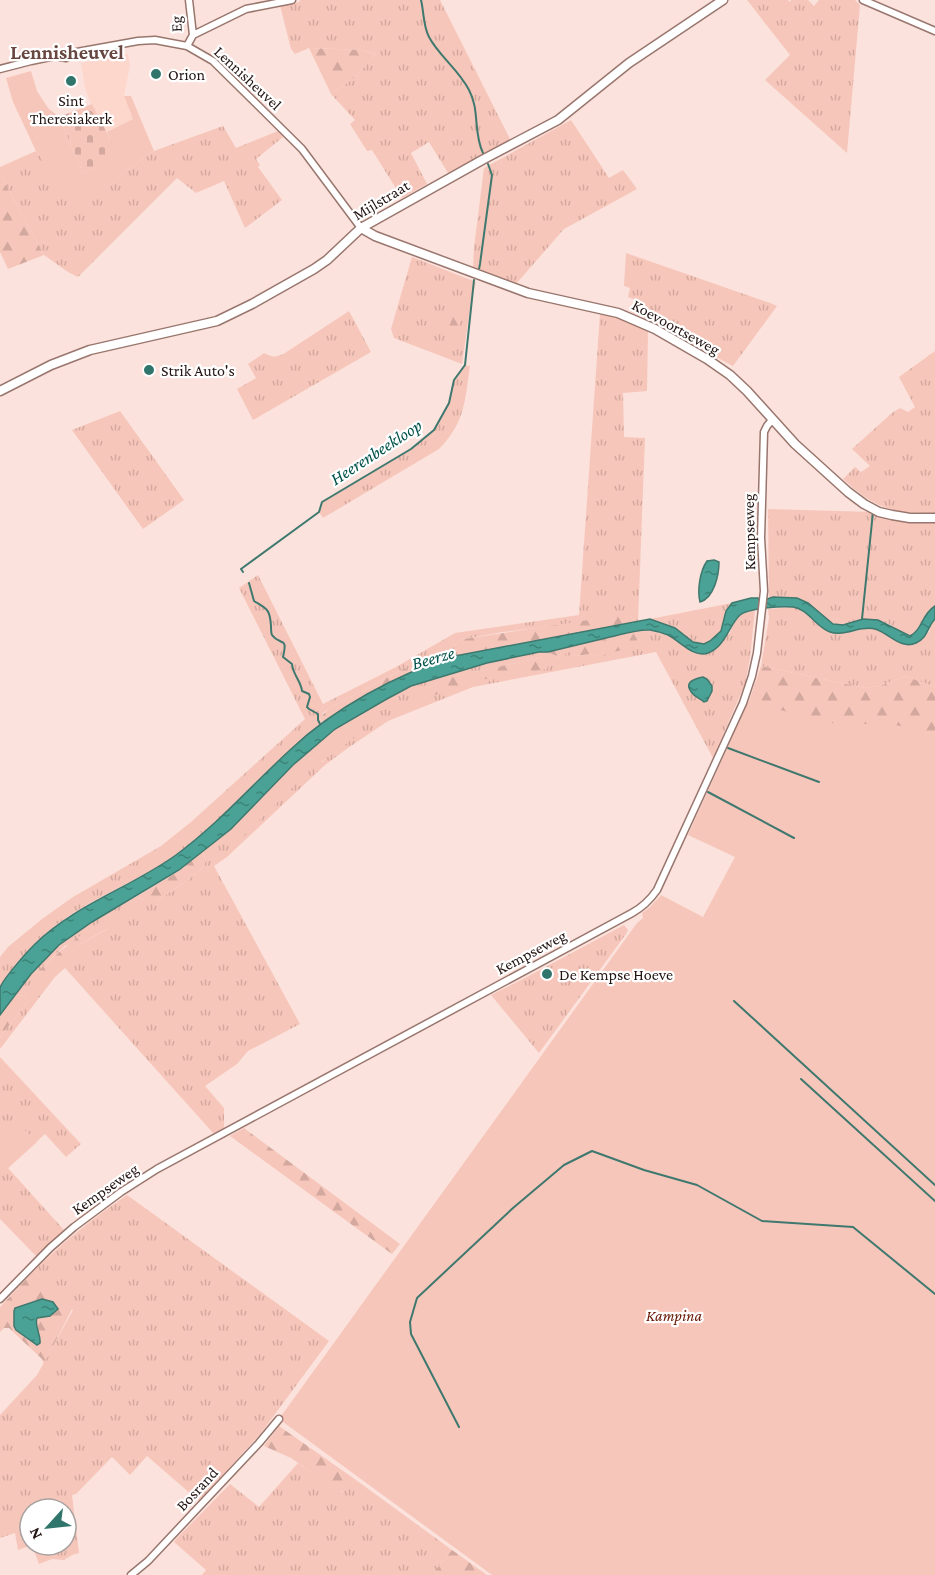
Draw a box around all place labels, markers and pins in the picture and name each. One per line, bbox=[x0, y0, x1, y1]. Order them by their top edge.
place label: Orion bbox=[168, 66, 206, 83]
marker: Orion bbox=[149, 67, 163, 81]
marker: Sint Theresiakerk bbox=[64, 74, 78, 88]
place label: Sint Theresiakerk bbox=[30, 92, 113, 127]
place label: Strik Auto's bbox=[161, 362, 235, 379]
marker: Strik Auto's bbox=[142, 363, 156, 377]
place label: De Kempse Hoeve bbox=[559, 966, 673, 984]
marker: De Kempse Hoeve bbox=[540, 967, 554, 981]

